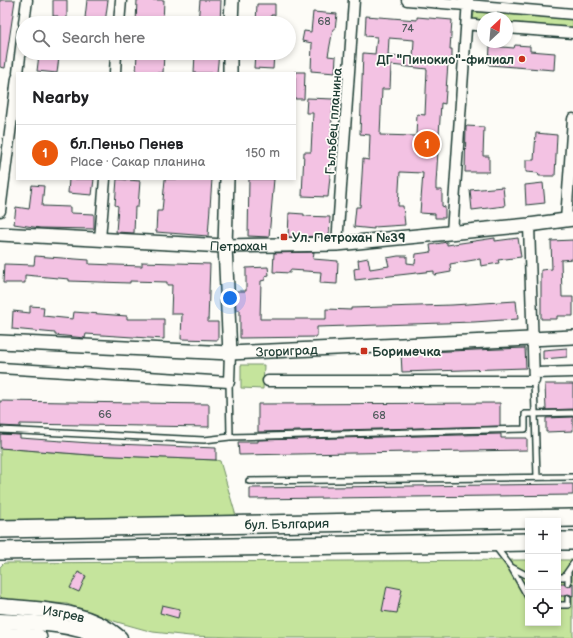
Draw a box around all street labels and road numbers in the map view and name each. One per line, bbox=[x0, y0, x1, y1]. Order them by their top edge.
street label: Гълъбец планина bbox=[322, 67, 346, 175]
street label: Петрохан bbox=[209, 238, 268, 255]
street label: Згориград bbox=[255, 342, 318, 361]
street label: бул. България bbox=[245, 516, 329, 533]
street label: Изгрев bbox=[42, 603, 86, 627]

